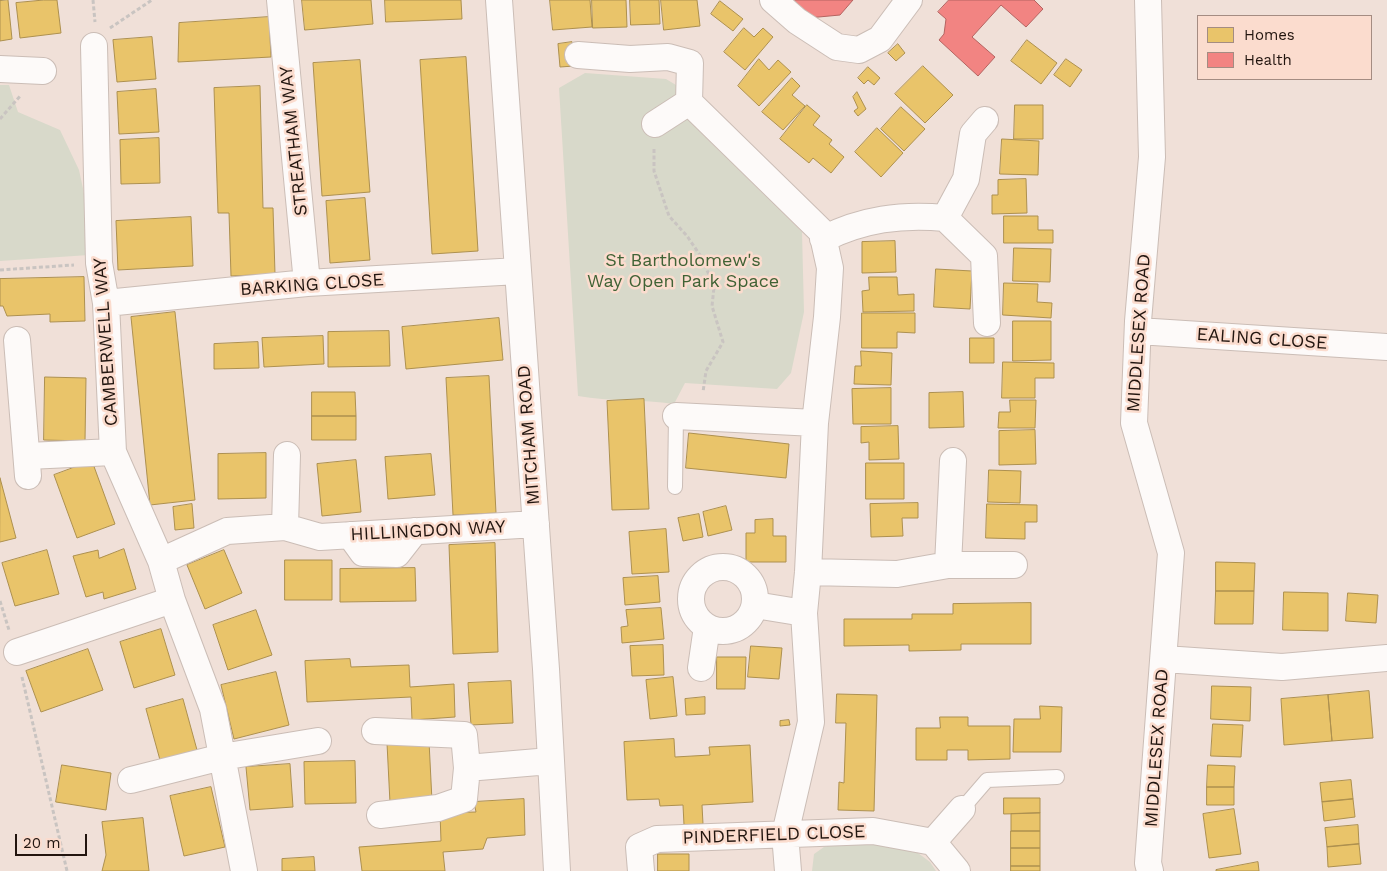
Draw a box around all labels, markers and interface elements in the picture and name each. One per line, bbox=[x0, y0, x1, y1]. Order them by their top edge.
legend bbox=[1197, 15, 1372, 80]
text: Homes bbox=[1244, 26, 1295, 44]
text: Health bbox=[1244, 51, 1292, 69]
street label: STREATHAM WAY bbox=[275, 65, 313, 217]
park label: St Bartholomew's Way Open Park Space bbox=[587, 250, 779, 292]
street label: MIDDLESEX ROAD bbox=[1123, 253, 1155, 413]
street label: CAMBERWELL WAY bbox=[89, 257, 123, 427]
street label: BARKING CLOSE bbox=[239, 269, 385, 301]
street label: EALING CLOSE bbox=[1196, 324, 1328, 354]
street label: MITCHAM ROAD bbox=[513, 364, 545, 506]
street label: HILLINGDON WAY bbox=[350, 516, 506, 546]
street label: MIDDLESEX ROAD bbox=[1141, 668, 1173, 828]
street label: PINDERFIELD CLOSE bbox=[682, 821, 866, 849]
scale bar bbox=[18, 824, 90, 856]
text: 20 m bbox=[23, 834, 61, 852]

